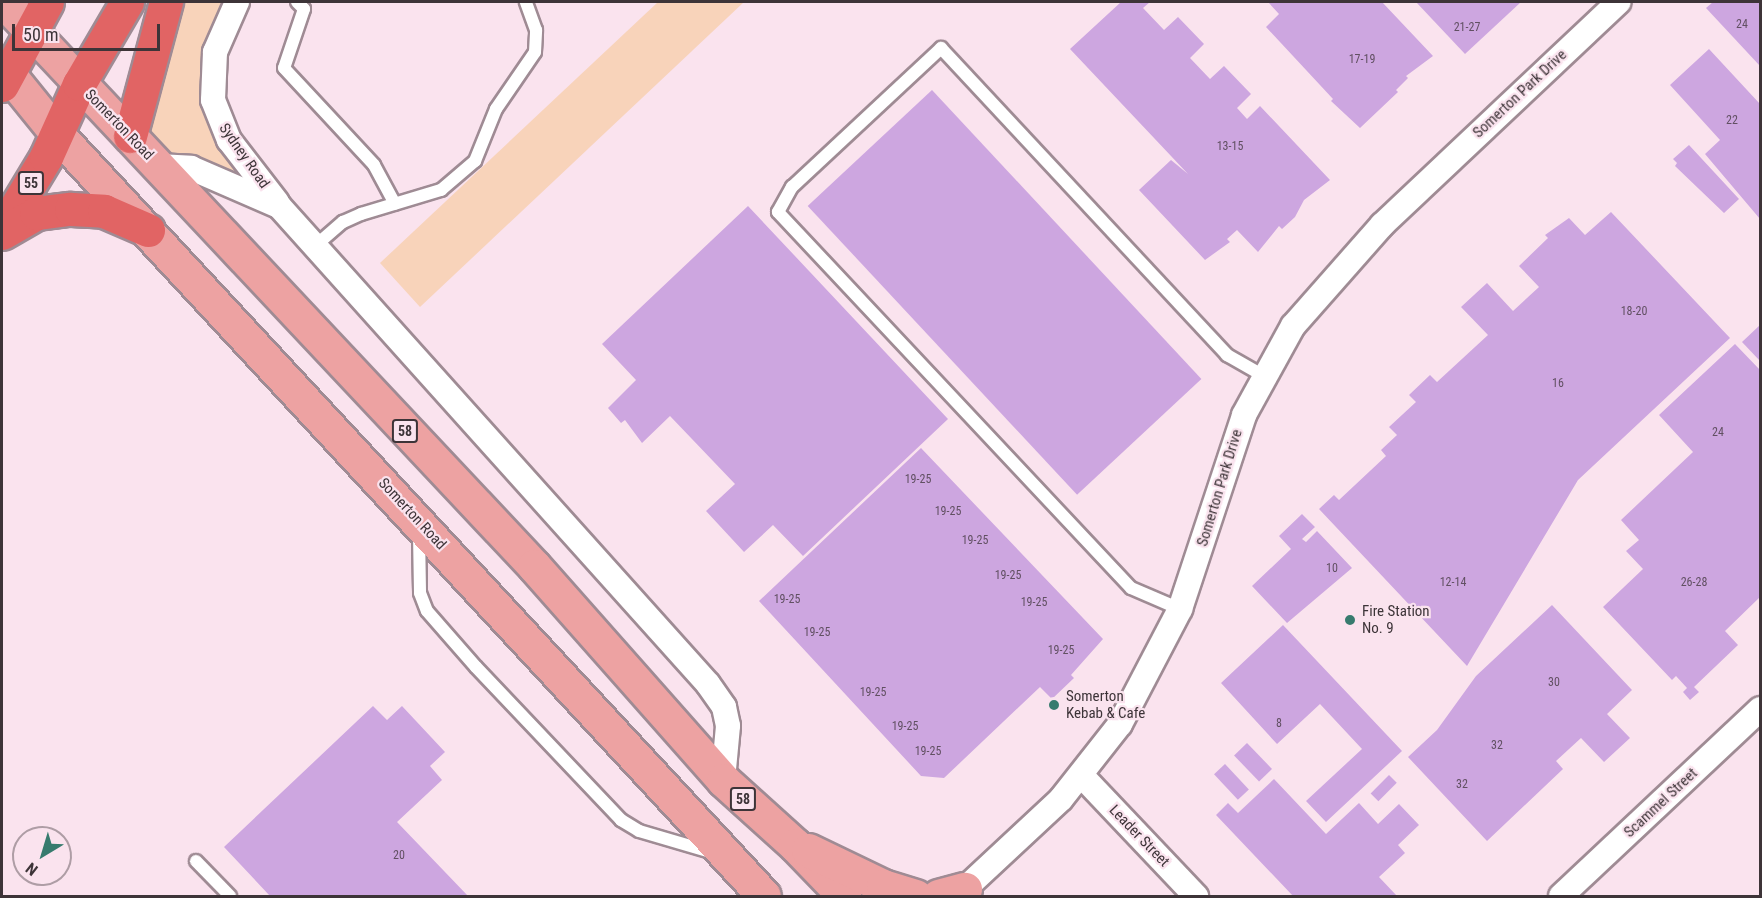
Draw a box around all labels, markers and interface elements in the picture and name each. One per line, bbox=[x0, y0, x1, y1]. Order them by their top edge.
scale bar bbox=[15, 12, 164, 50]
house number: 24 bbox=[1736, 18, 1748, 32]
house number: 21-27 bbox=[1454, 21, 1480, 35]
text: 50 m bbox=[23, 24, 58, 45]
street label: Somerton Park Drive bbox=[1470, 46, 1570, 142]
house number: 17-19 bbox=[1349, 53, 1375, 67]
street label: Somerton Road bbox=[81, 86, 157, 164]
house number: 22 bbox=[1726, 114, 1738, 128]
street label: Sydney Road bbox=[215, 120, 273, 192]
house number: 13-15 bbox=[1217, 140, 1243, 154]
road number: 55 bbox=[18, 172, 44, 194]
house number: 18-20 bbox=[1621, 305, 1647, 319]
house number: 16 bbox=[1552, 377, 1564, 391]
road number: 58 bbox=[392, 420, 418, 442]
house number: 24 bbox=[1712, 426, 1724, 440]
street label: Somerton Park Drive bbox=[1194, 427, 1246, 549]
house number: 19-25 bbox=[905, 473, 931, 487]
street label: Somerton Road bbox=[374, 475, 450, 553]
house number: 19-25 bbox=[935, 505, 961, 519]
house number: 19-25 bbox=[962, 534, 988, 548]
house number: 10 bbox=[1326, 562, 1338, 576]
house number: 19-25 bbox=[995, 569, 1021, 583]
house number: 12-14 bbox=[1440, 576, 1466, 590]
house number: 26-28 bbox=[1681, 576, 1707, 590]
house number: 19-25 bbox=[774, 593, 800, 607]
house number: 19-25 bbox=[1021, 596, 1047, 610]
place label: Fire Station No. 9 bbox=[1362, 602, 1430, 637]
marker: Fire Station No. 9 bbox=[1343, 613, 1357, 627]
house number: 19-25 bbox=[804, 626, 830, 640]
house number: 19-25 bbox=[1048, 644, 1074, 658]
house number: 30 bbox=[1548, 676, 1560, 690]
house number: 19-25 bbox=[860, 686, 886, 700]
place label: Somerton Kebab & Cafe bbox=[1066, 687, 1145, 722]
marker: Somerton Kebab & Cafe bbox=[1047, 698, 1061, 712]
house number: 8 bbox=[1276, 717, 1282, 731]
house number: 19-25 bbox=[892, 720, 918, 734]
house number: 32 bbox=[1491, 739, 1503, 753]
house number: 19-25 bbox=[915, 745, 941, 759]
street label: Scammel Street bbox=[1621, 765, 1701, 841]
house number: 32 bbox=[1456, 778, 1468, 792]
road number: 58 bbox=[730, 788, 756, 810]
street label: Leader Street bbox=[1105, 801, 1173, 871]
north arrow bbox=[12, 826, 72, 886]
house number: 20 bbox=[393, 849, 405, 863]
text: N bbox=[22, 859, 42, 880]

